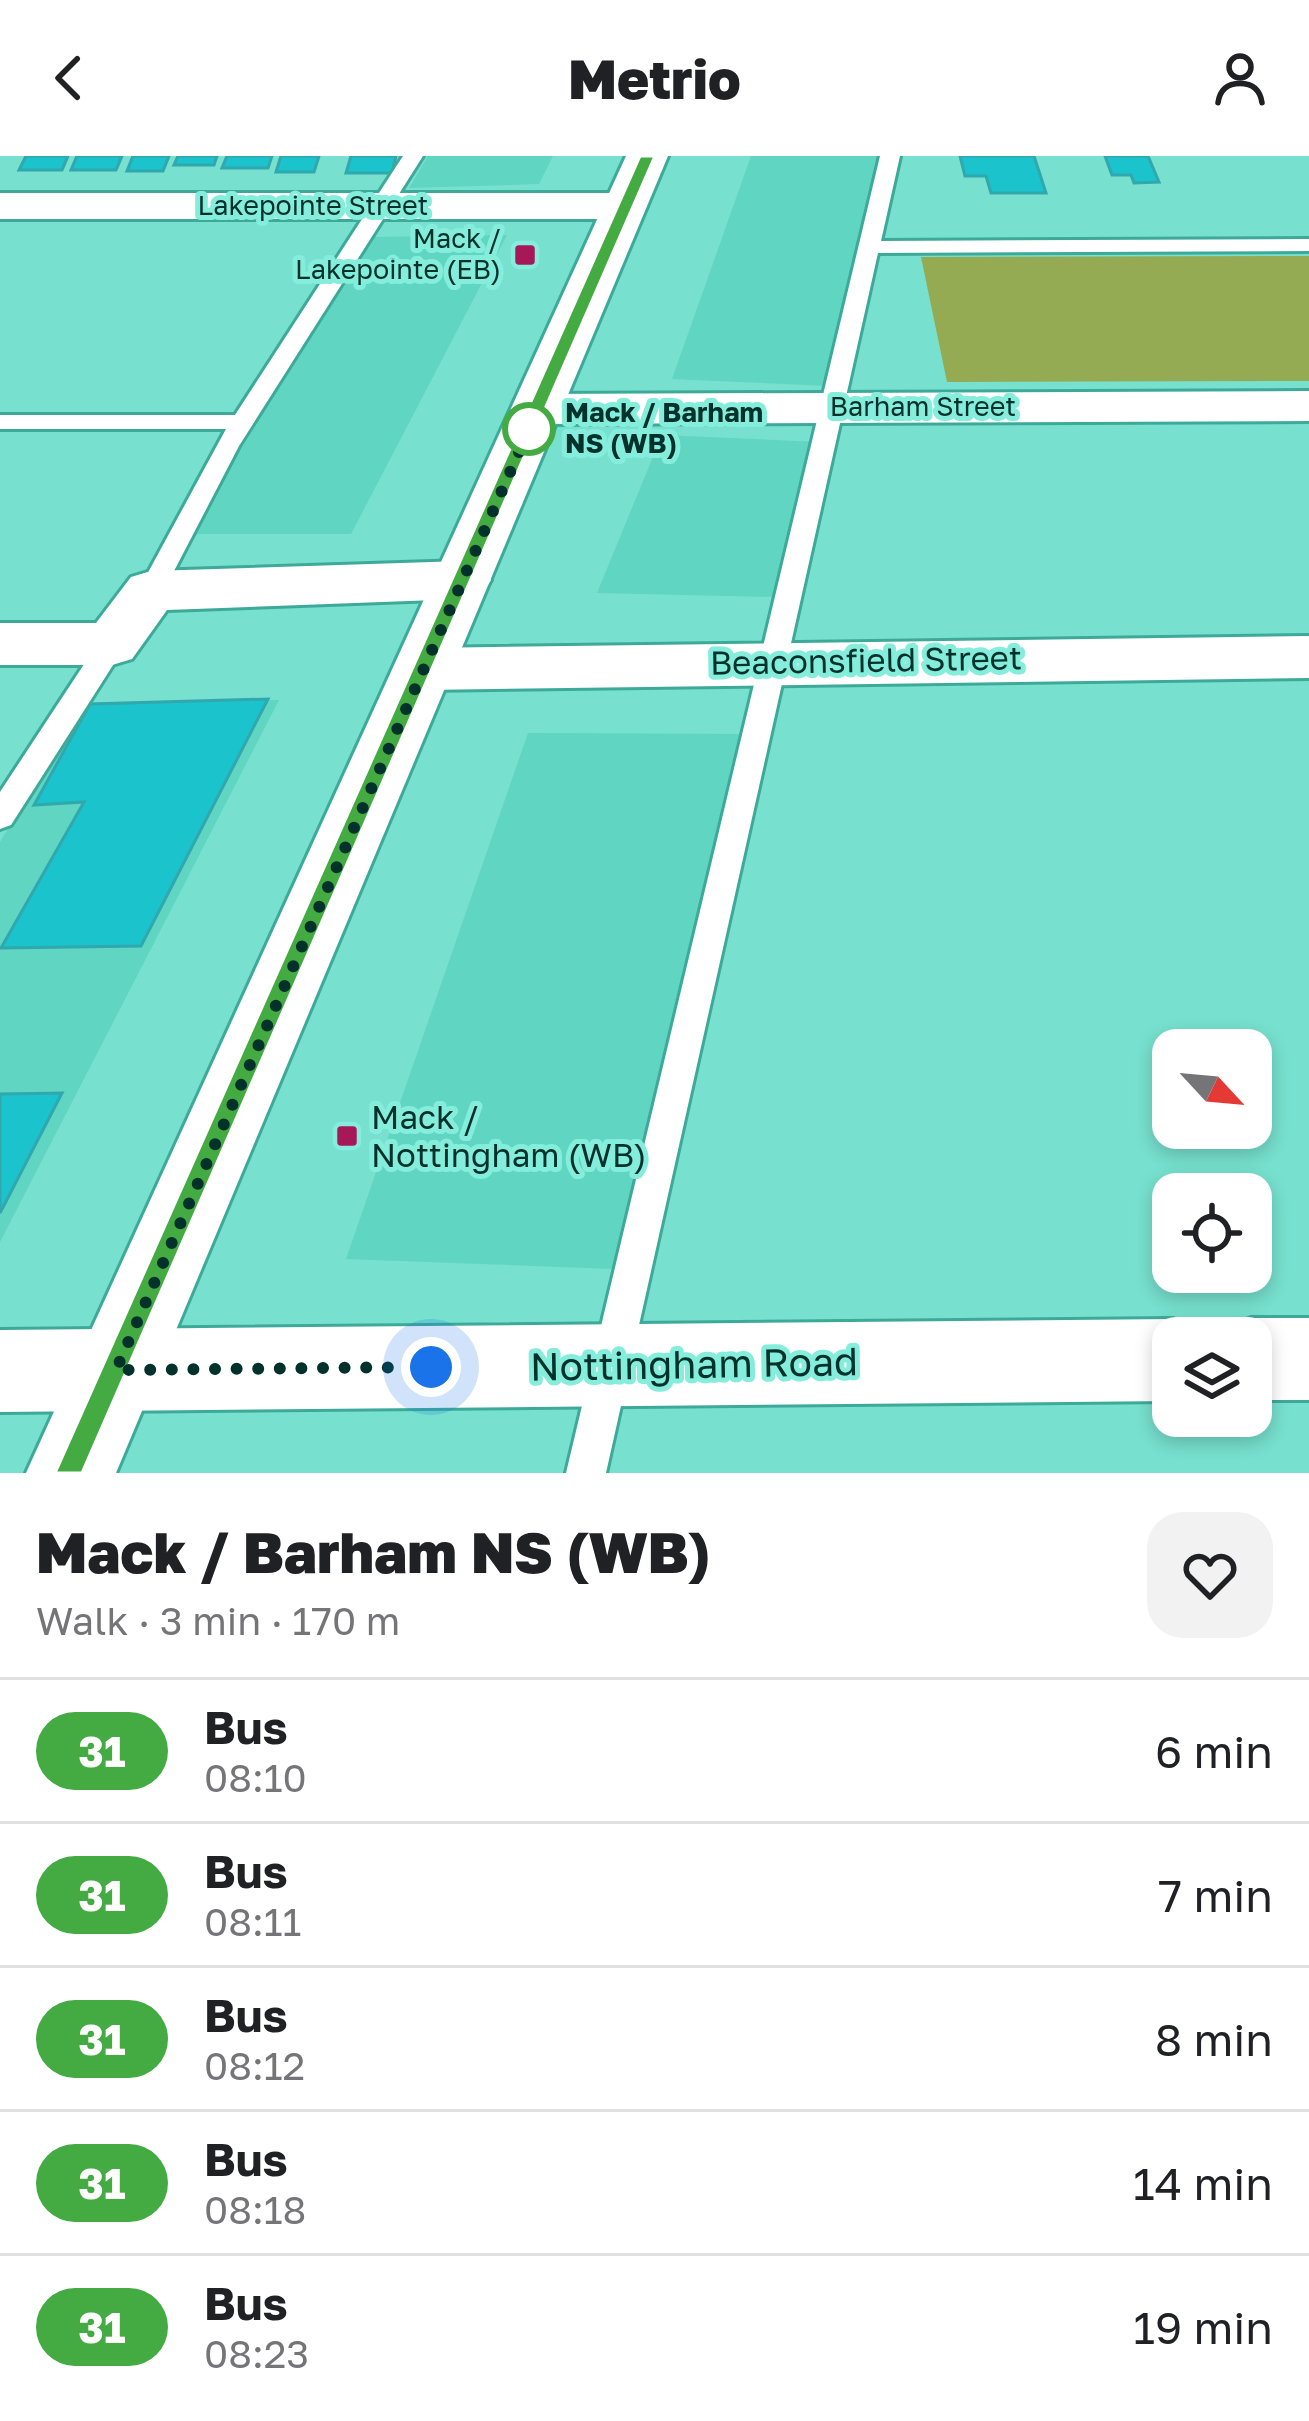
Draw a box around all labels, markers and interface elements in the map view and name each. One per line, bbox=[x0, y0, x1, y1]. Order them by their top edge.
icon: back bbox=[36, 45, 102, 111]
icon: person bbox=[1207, 45, 1273, 111]
text: Metrio bbox=[568, 46, 741, 111]
street label: Lakepointe Street bbox=[198, 189, 428, 221]
place label: Mack / Lakepointe (EB) bbox=[295, 222, 501, 285]
marker: Mack / Lakepointe (EB) bbox=[512, 242, 538, 268]
street label: Barham Street bbox=[830, 390, 1016, 422]
place label: Mack / Barham NS (WB) bbox=[565, 396, 763, 459]
marker: Mack / Barham NS (WB) bbox=[504, 404, 554, 454]
street label: Beaconsfield Street bbox=[710, 637, 1022, 682]
north arrow bbox=[1152, 1029, 1272, 1149]
map controls bbox=[1152, 1029, 1272, 1437]
place label: Mack / Nottingham (WB) bbox=[371, 1097, 647, 1174]
marker: Mack / Nottingham (WB) bbox=[334, 1123, 360, 1149]
button: locate bbox=[1152, 1173, 1272, 1293]
button: layers bbox=[1152, 1317, 1272, 1437]
your location bbox=[401, 1337, 461, 1397]
street label: Nottingham Road bbox=[530, 1337, 858, 1390]
button: heart bbox=[1147, 1512, 1273, 1638]
text: Mack / Barham NS (WB) bbox=[36, 1517, 710, 1586]
text: Walk · 3 min · 170 m bbox=[36, 1597, 400, 1644]
text: Bus bbox=[204, 1700, 288, 1754]
text: 6 min bbox=[1155, 1724, 1273, 1778]
text: 31 bbox=[78, 1726, 126, 1776]
text: 08:10 bbox=[204, 1754, 307, 1801]
text: Bus bbox=[204, 1844, 288, 1898]
text: 7 min bbox=[1158, 1868, 1273, 1922]
text: 31 bbox=[78, 1870, 126, 1920]
text: 08:11 bbox=[204, 1898, 302, 1945]
text: Bus bbox=[204, 1988, 288, 2042]
text: 8 min bbox=[1155, 2012, 1273, 2066]
text: 31 bbox=[78, 2014, 126, 2064]
text: 08:12 bbox=[204, 2042, 305, 2089]
text: Bus bbox=[204, 2132, 288, 2186]
text: 14 min bbox=[1133, 2156, 1273, 2210]
text: 31 bbox=[78, 2158, 126, 2208]
text: 08:18 bbox=[204, 2186, 306, 2233]
text: Bus bbox=[204, 2276, 288, 2330]
text: 19 min bbox=[1133, 2300, 1273, 2354]
text: 31 bbox=[78, 2302, 126, 2352]
text: 08:23 bbox=[204, 2330, 309, 2377]

